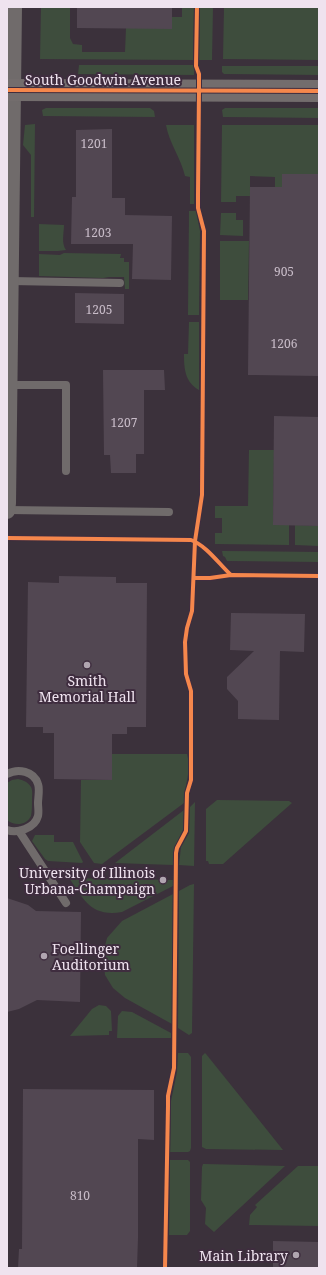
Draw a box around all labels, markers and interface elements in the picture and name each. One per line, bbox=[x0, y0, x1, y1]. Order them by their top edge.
street label: South Goodwin Avenue bbox=[25, 70, 181, 89]
house number: 1201 bbox=[81, 135, 107, 152]
house number: 1203 bbox=[85, 224, 112, 241]
house number: 905 bbox=[274, 263, 294, 280]
house number: 1205 bbox=[86, 301, 112, 318]
house number: 1206 bbox=[271, 335, 298, 352]
house number: 1207 bbox=[111, 414, 138, 431]
marker: Smith Memorial Hall bbox=[82, 660, 92, 670]
place label: Smith Memorial Hall bbox=[39, 671, 136, 706]
place label: University of Illinois Urbana-Champaign bbox=[19, 863, 155, 898]
marker: University of Illinois Urbana-Champaign bbox=[158, 875, 168, 885]
place label: Foellinger Auditorium bbox=[52, 939, 130, 974]
marker: Foellinger Auditorium bbox=[39, 951, 49, 961]
house number: 810 bbox=[70, 1187, 90, 1204]
place label: Main Library bbox=[199, 1246, 288, 1265]
marker: Main Library bbox=[291, 1250, 301, 1260]

